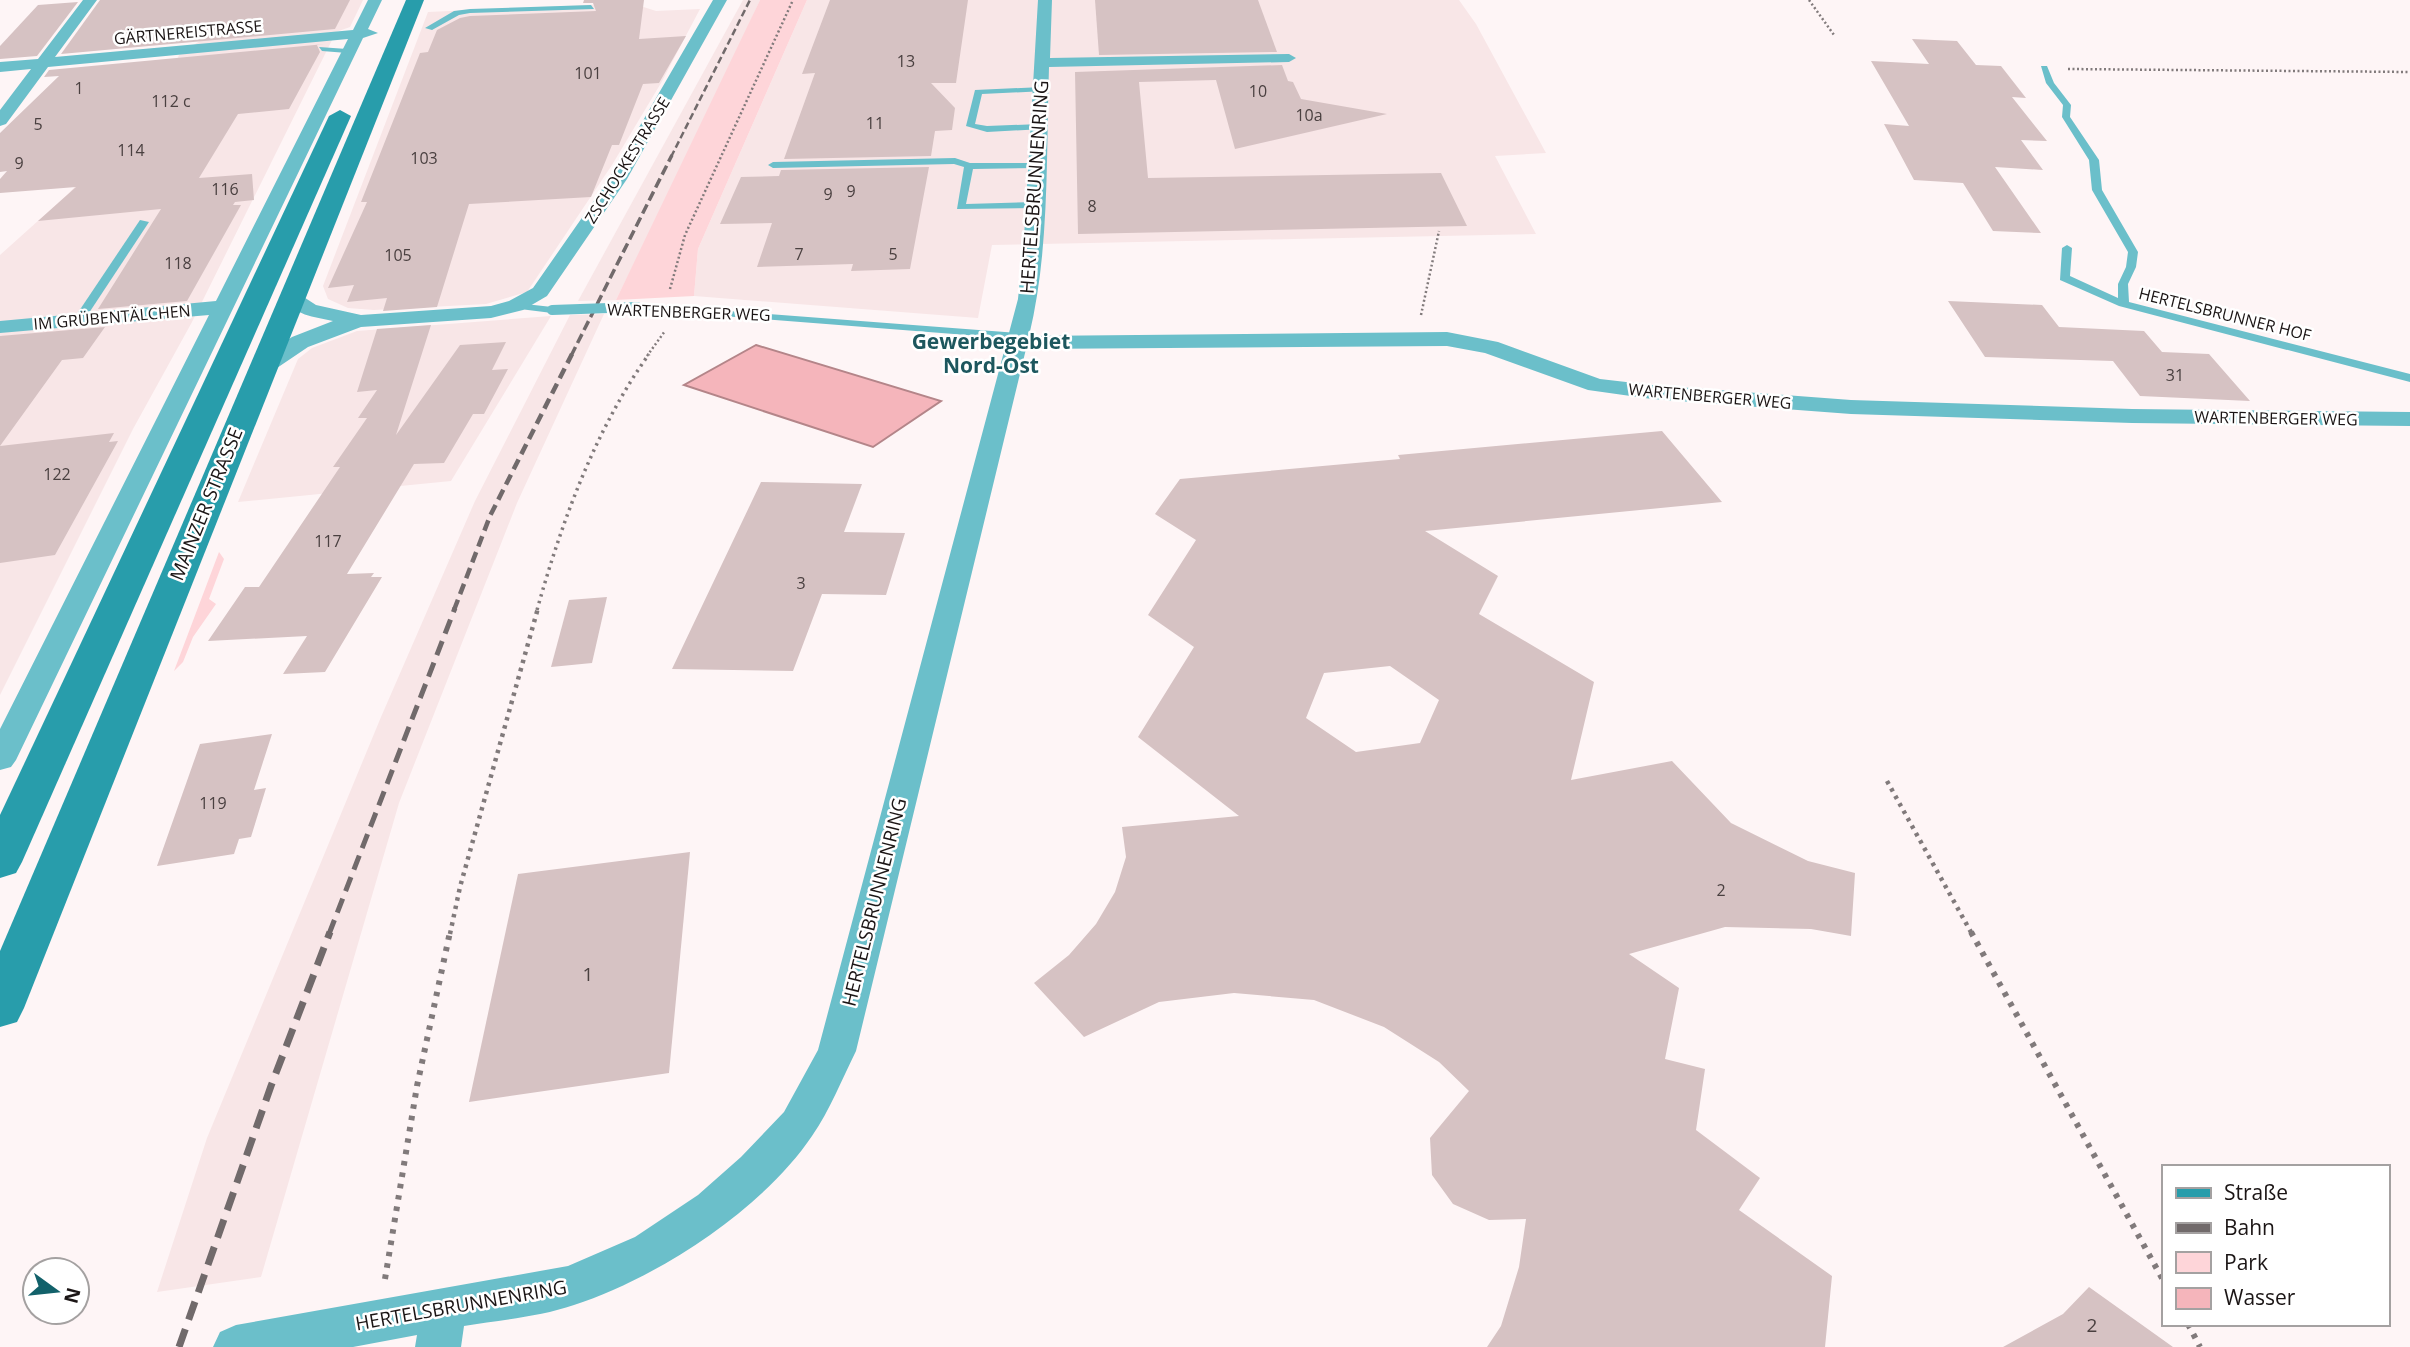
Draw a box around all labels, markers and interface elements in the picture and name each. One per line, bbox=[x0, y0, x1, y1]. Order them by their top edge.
street label: GÄRTNEREISTRASSE bbox=[113, 15, 263, 49]
house number: 13 bbox=[897, 50, 915, 72]
house number: 101 bbox=[574, 62, 602, 84]
house number: 1 bbox=[74, 77, 84, 99]
street label: HERTELSBRUNNENRING bbox=[1014, 79, 1054, 295]
house number: 10 bbox=[1249, 80, 1267, 102]
house number: 112 c bbox=[151, 90, 191, 112]
street label: ZSCHOCKESTRASSE bbox=[579, 93, 675, 227]
house number: 10a bbox=[1295, 104, 1323, 126]
house number: 11 bbox=[866, 112, 884, 134]
house number: 5 bbox=[33, 113, 43, 135]
house number: 114 bbox=[117, 139, 145, 161]
house number: 103 bbox=[410, 147, 438, 169]
house number: 9 bbox=[14, 152, 24, 174]
house number: 116 bbox=[211, 178, 239, 200]
house number: 9 bbox=[846, 180, 856, 202]
house number: 9 bbox=[823, 183, 833, 205]
house number: 8 bbox=[1087, 195, 1097, 217]
house number: 7 bbox=[794, 243, 804, 265]
house number: 5 bbox=[888, 243, 898, 265]
house number: 105 bbox=[384, 244, 412, 266]
house number: 118 bbox=[164, 252, 192, 274]
street label: HERTELSBRUNNER HOF bbox=[2137, 282, 2313, 346]
street label: WARTENBERGER WEG bbox=[607, 298, 771, 326]
street label: IM GRÜBENTÄLCHEN bbox=[33, 299, 191, 335]
district label: Gewerbegebiet Nord-Ost bbox=[912, 327, 1070, 379]
house number: 31 bbox=[2166, 364, 2184, 386]
street label: WARTENBERGER WEG bbox=[1628, 378, 1792, 414]
street label: WARTENBERGER WEG bbox=[2194, 406, 2358, 430]
street label: MAINZER STRASSE bbox=[163, 424, 249, 584]
house number: 122 bbox=[43, 463, 71, 485]
house number: 117 bbox=[314, 530, 342, 552]
house number: 3 bbox=[796, 572, 806, 594]
house number: 119 bbox=[199, 792, 227, 814]
street label: HERTELSBRUNNENRING bbox=[835, 795, 913, 1009]
house number: 2 bbox=[1716, 879, 1726, 901]
house number: 1 bbox=[583, 961, 593, 987]
legend bbox=[2162, 1165, 2389, 1326]
text: Straße bbox=[2224, 1178, 2288, 1206]
text: Bahn bbox=[2224, 1213, 2275, 1241]
text: Park bbox=[2224, 1248, 2268, 1276]
north arrow bbox=[21, 1256, 91, 1326]
street label: HERTELSBRUNNENRING bbox=[353, 1274, 569, 1336]
text: Wasser bbox=[2224, 1283, 2296, 1311]
text: N bbox=[58, 1285, 87, 1306]
house number: 2 bbox=[2087, 1312, 2097, 1338]

